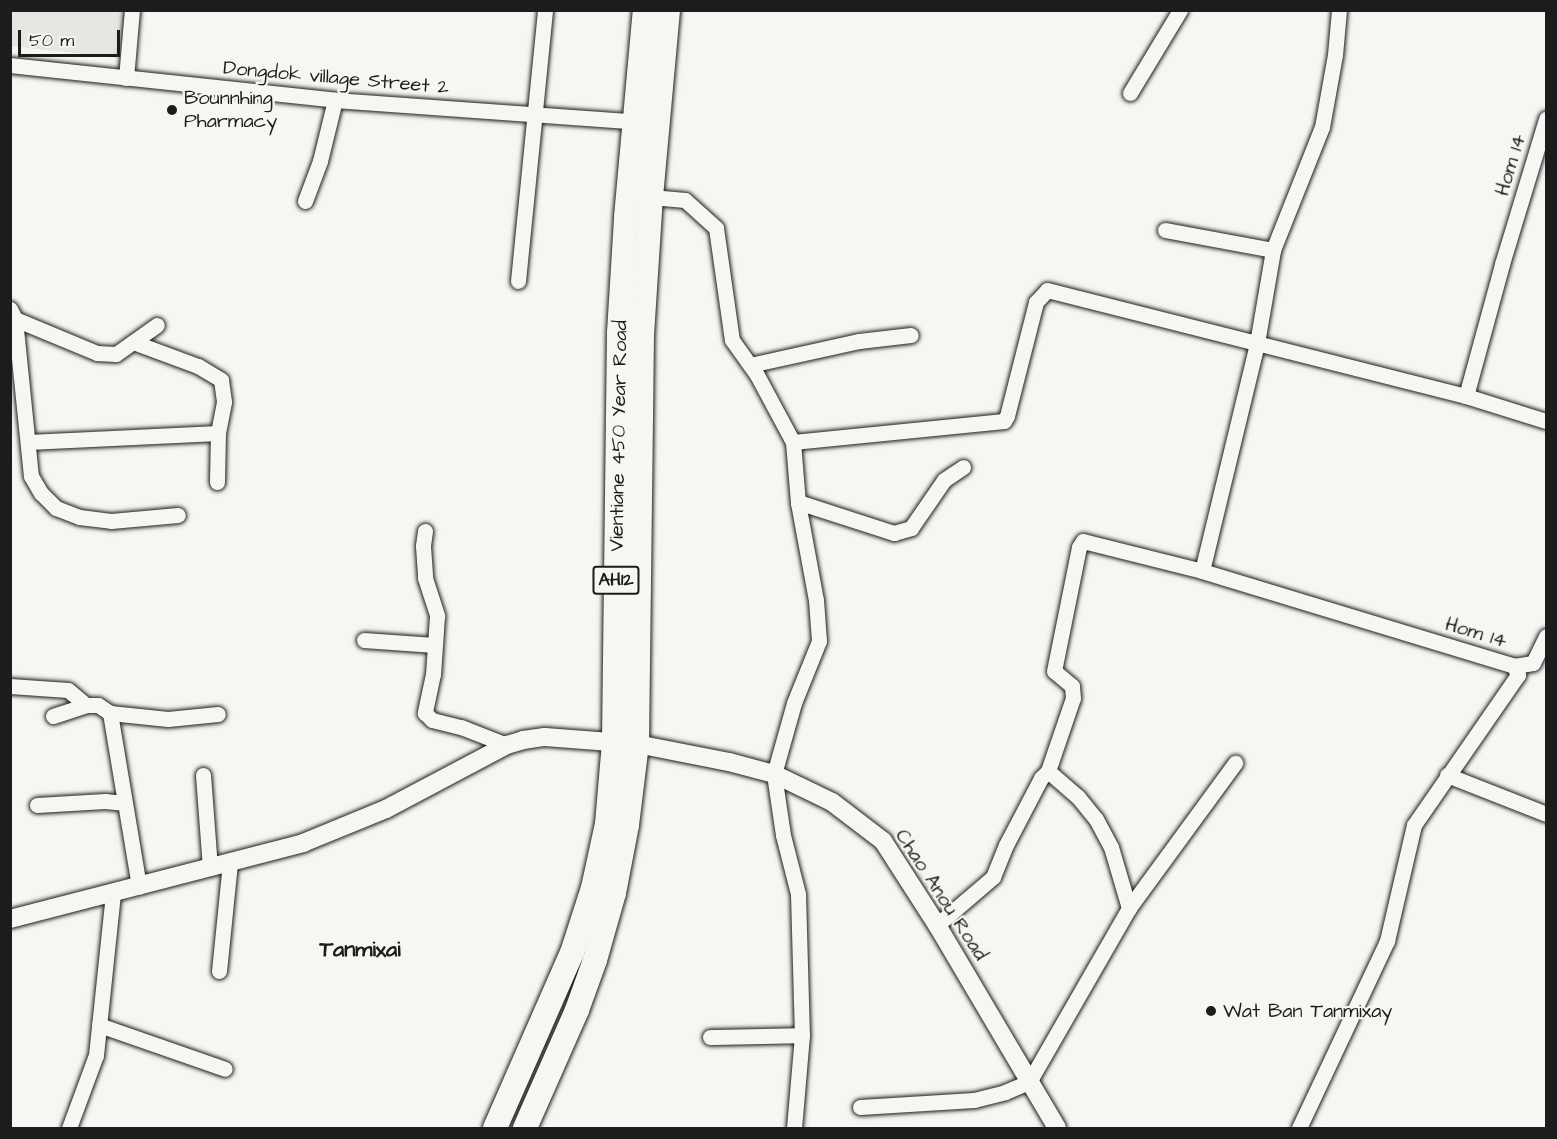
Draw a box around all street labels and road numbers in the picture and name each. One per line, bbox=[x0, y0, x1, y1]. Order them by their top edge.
street label: Dongdok village Street 2 bbox=[222, 56, 450, 100]
street label: Hom 14 bbox=[1490, 131, 1532, 199]
street label: Vientiane 450 Year Road bbox=[605, 320, 633, 552]
road number: AH12 bbox=[592, 565, 640, 595]
street label: Hom 14 bbox=[1442, 612, 1510, 654]
street label: Chao Anou Road bbox=[890, 825, 992, 965]

